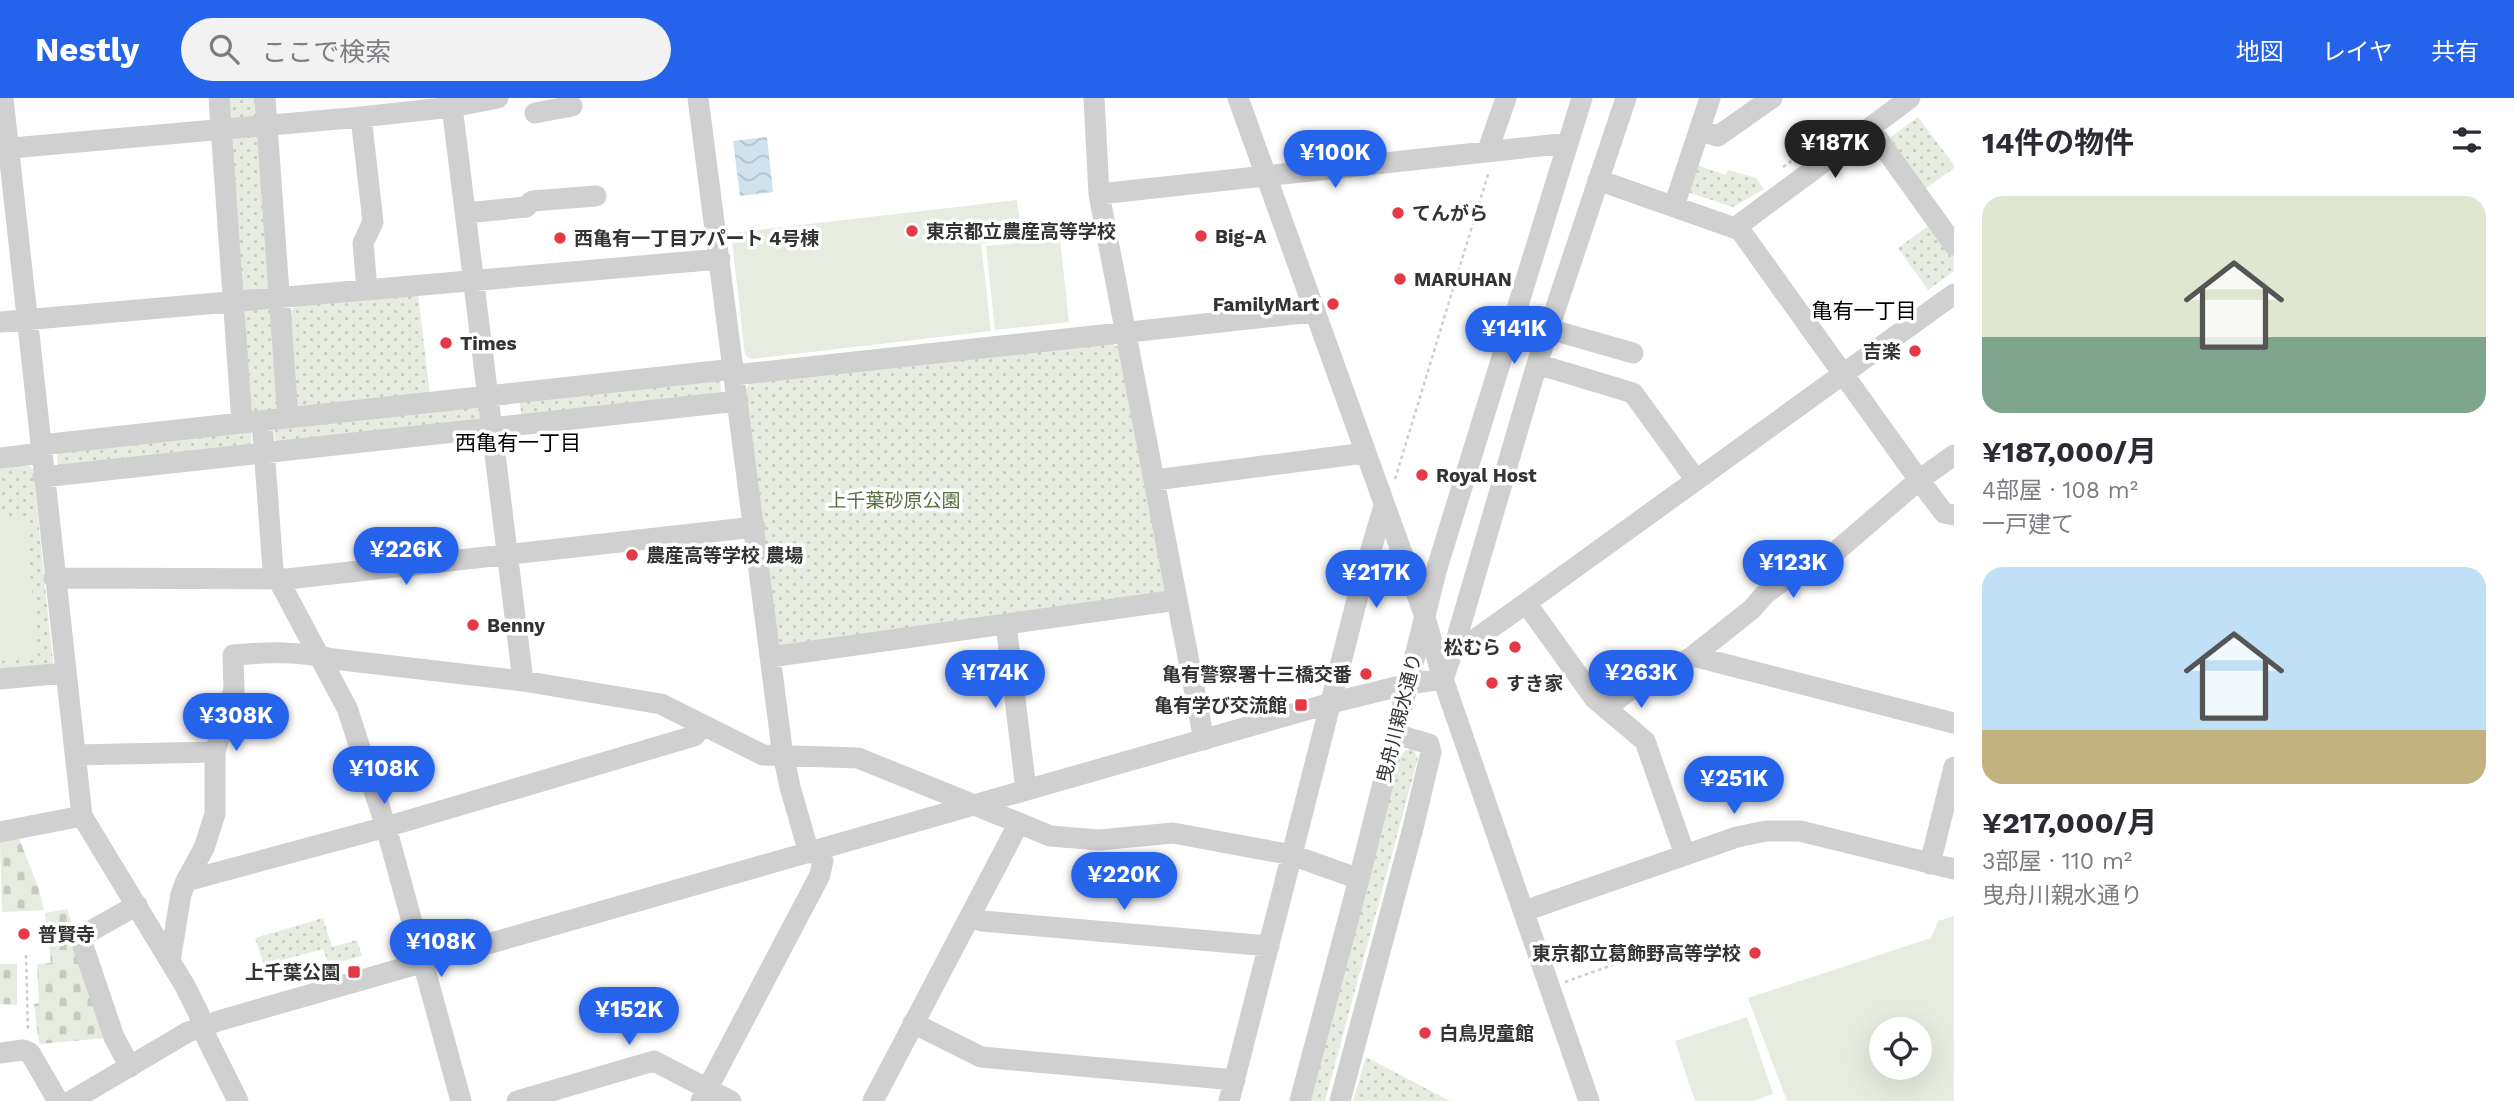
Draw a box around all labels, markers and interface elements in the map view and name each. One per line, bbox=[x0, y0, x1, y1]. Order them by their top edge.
search box bbox=[181, 18, 671, 81]
text: Nestly bbox=[35, 30, 139, 69]
icon: search bbox=[205, 30, 243, 68]
text: ここで検索 bbox=[261, 37, 391, 67]
text: 地図 bbox=[2236, 38, 2284, 66]
text: レイヤ bbox=[2322, 38, 2393, 66]
text: 共有 bbox=[2431, 38, 2479, 66]
pin: ¥187K bbox=[1786, 120, 1884, 180]
icon: filters bbox=[2448, 121, 2486, 159]
text: 14件の物件 bbox=[1982, 125, 2134, 160]
text: ¥187K bbox=[1801, 129, 1869, 156]
pin: ¥100K bbox=[1286, 130, 1384, 190]
text: ¥100K bbox=[1300, 139, 1370, 166]
place label: てんがら bbox=[1412, 202, 1488, 225]
marker: てんがら bbox=[1390, 205, 1406, 221]
place label: 東京都立農産高等学校 bbox=[926, 220, 1116, 243]
marker: 東京都立農産高等学校 bbox=[904, 223, 920, 239]
place label: Big-A bbox=[1215, 225, 1267, 248]
place label: 西亀有一丁目アパート 4号棟 bbox=[574, 227, 819, 250]
marker: Big-A bbox=[1193, 228, 1209, 244]
marker: 西亀有一丁目アパート 4号棟 bbox=[552, 230, 568, 246]
icon: home bbox=[2171, 242, 2297, 368]
place label: MARUHAN bbox=[1414, 268, 1512, 291]
marker: MARUHAN bbox=[1392, 271, 1408, 287]
place label: FamilyMart bbox=[1213, 293, 1320, 316]
marker: FamilyMart bbox=[1325, 296, 1341, 312]
district label: 亀有一丁目 bbox=[1812, 298, 1917, 323]
pin: ¥141K bbox=[1465, 306, 1563, 366]
text: ¥141K bbox=[1481, 315, 1547, 342]
place label: Times bbox=[460, 332, 517, 355]
marker: Times bbox=[438, 335, 454, 351]
place label: 吉楽 bbox=[1863, 340, 1901, 363]
marker: 吉楽 bbox=[1907, 343, 1923, 359]
district label: 西亀有一丁目 bbox=[455, 430, 581, 455]
text: ¥187,000/月 bbox=[1982, 434, 2157, 469]
place label: Royal Host bbox=[1436, 464, 1537, 487]
marker: Royal Host bbox=[1414, 467, 1430, 483]
text: 4部屋 · 108 m² bbox=[1982, 477, 2138, 504]
park label: 上千葉砂原公園 bbox=[827, 489, 961, 512]
text: 一戸建て bbox=[1982, 511, 2074, 538]
pin: ¥226K bbox=[357, 528, 455, 587]
text: ¥226K bbox=[370, 536, 442, 563]
pin: ¥123K bbox=[1744, 540, 1842, 600]
place label: 農産高等学校 農場 bbox=[646, 544, 803, 567]
marker: 農産高等学校 農場 bbox=[624, 547, 640, 563]
text: ¥123K bbox=[1759, 549, 1827, 576]
pin: ¥217K bbox=[1327, 550, 1425, 610]
text: ¥217K bbox=[1342, 559, 1410, 586]
icon: home bbox=[2171, 613, 2297, 739]
place label: Benny bbox=[487, 614, 545, 637]
marker: Benny bbox=[465, 617, 481, 633]
place label: 松むら bbox=[1444, 636, 1501, 659]
marker: 松むら bbox=[1507, 639, 1523, 655]
pin: ¥174K bbox=[946, 650, 1044, 710]
pin: ¥263K bbox=[1592, 650, 1690, 710]
street label: 曳舟川親水通り bbox=[1372, 651, 1426, 785]
text: ¥174K bbox=[961, 659, 1029, 686]
text: ¥263K bbox=[1605, 659, 1677, 686]
place label: 亀有警察署十三橋交番 bbox=[1162, 663, 1352, 686]
marker: 亀有警察署十三橋交番 bbox=[1358, 666, 1374, 682]
place label: すき家 bbox=[1506, 672, 1563, 695]
marker: すき家 bbox=[1484, 675, 1500, 691]
pin: ¥308K bbox=[187, 694, 285, 753]
place label: 亀有学び交流館 bbox=[1154, 694, 1287, 717]
marker: 亀有学び交流館 bbox=[1293, 697, 1309, 713]
text: ¥308K bbox=[199, 702, 273, 729]
pin: ¥108K bbox=[335, 746, 433, 806]
text: ¥108K bbox=[349, 755, 419, 782]
pin: ¥251K bbox=[1685, 756, 1783, 816]
text: ¥251K bbox=[1700, 765, 1768, 792]
text: ¥217,000/月 bbox=[1982, 805, 2157, 840]
text: 3部屋 · 110 m² bbox=[1982, 848, 2132, 875]
pin: ¥220K bbox=[1075, 852, 1173, 912]
text: ¥220K bbox=[1087, 861, 1161, 888]
text: 曳舟川親水通り bbox=[1982, 882, 2143, 909]
pin: ¥108K bbox=[392, 920, 490, 979]
place label: 普賢寺 bbox=[38, 923, 95, 946]
marker: 普賢寺 bbox=[16, 926, 32, 942]
text: ¥108K bbox=[406, 928, 476, 955]
place label: 東京都立葛飾野高等学校 bbox=[1532, 942, 1741, 965]
marker: 東京都立葛飾野高等学校 bbox=[1747, 945, 1763, 961]
place label: 上千葉公園 bbox=[245, 961, 340, 984]
marker: 上千葉公園 bbox=[346, 964, 362, 980]
pin: ¥152K bbox=[580, 988, 678, 1047]
text: ¥152K bbox=[595, 996, 663, 1023]
map controls bbox=[1869, 1017, 1932, 1080]
button: locate bbox=[1869, 1017, 1932, 1080]
place label: 白鳥児童館 bbox=[1439, 1022, 1534, 1045]
marker: 白鳥児童館 bbox=[1417, 1025, 1433, 1041]

